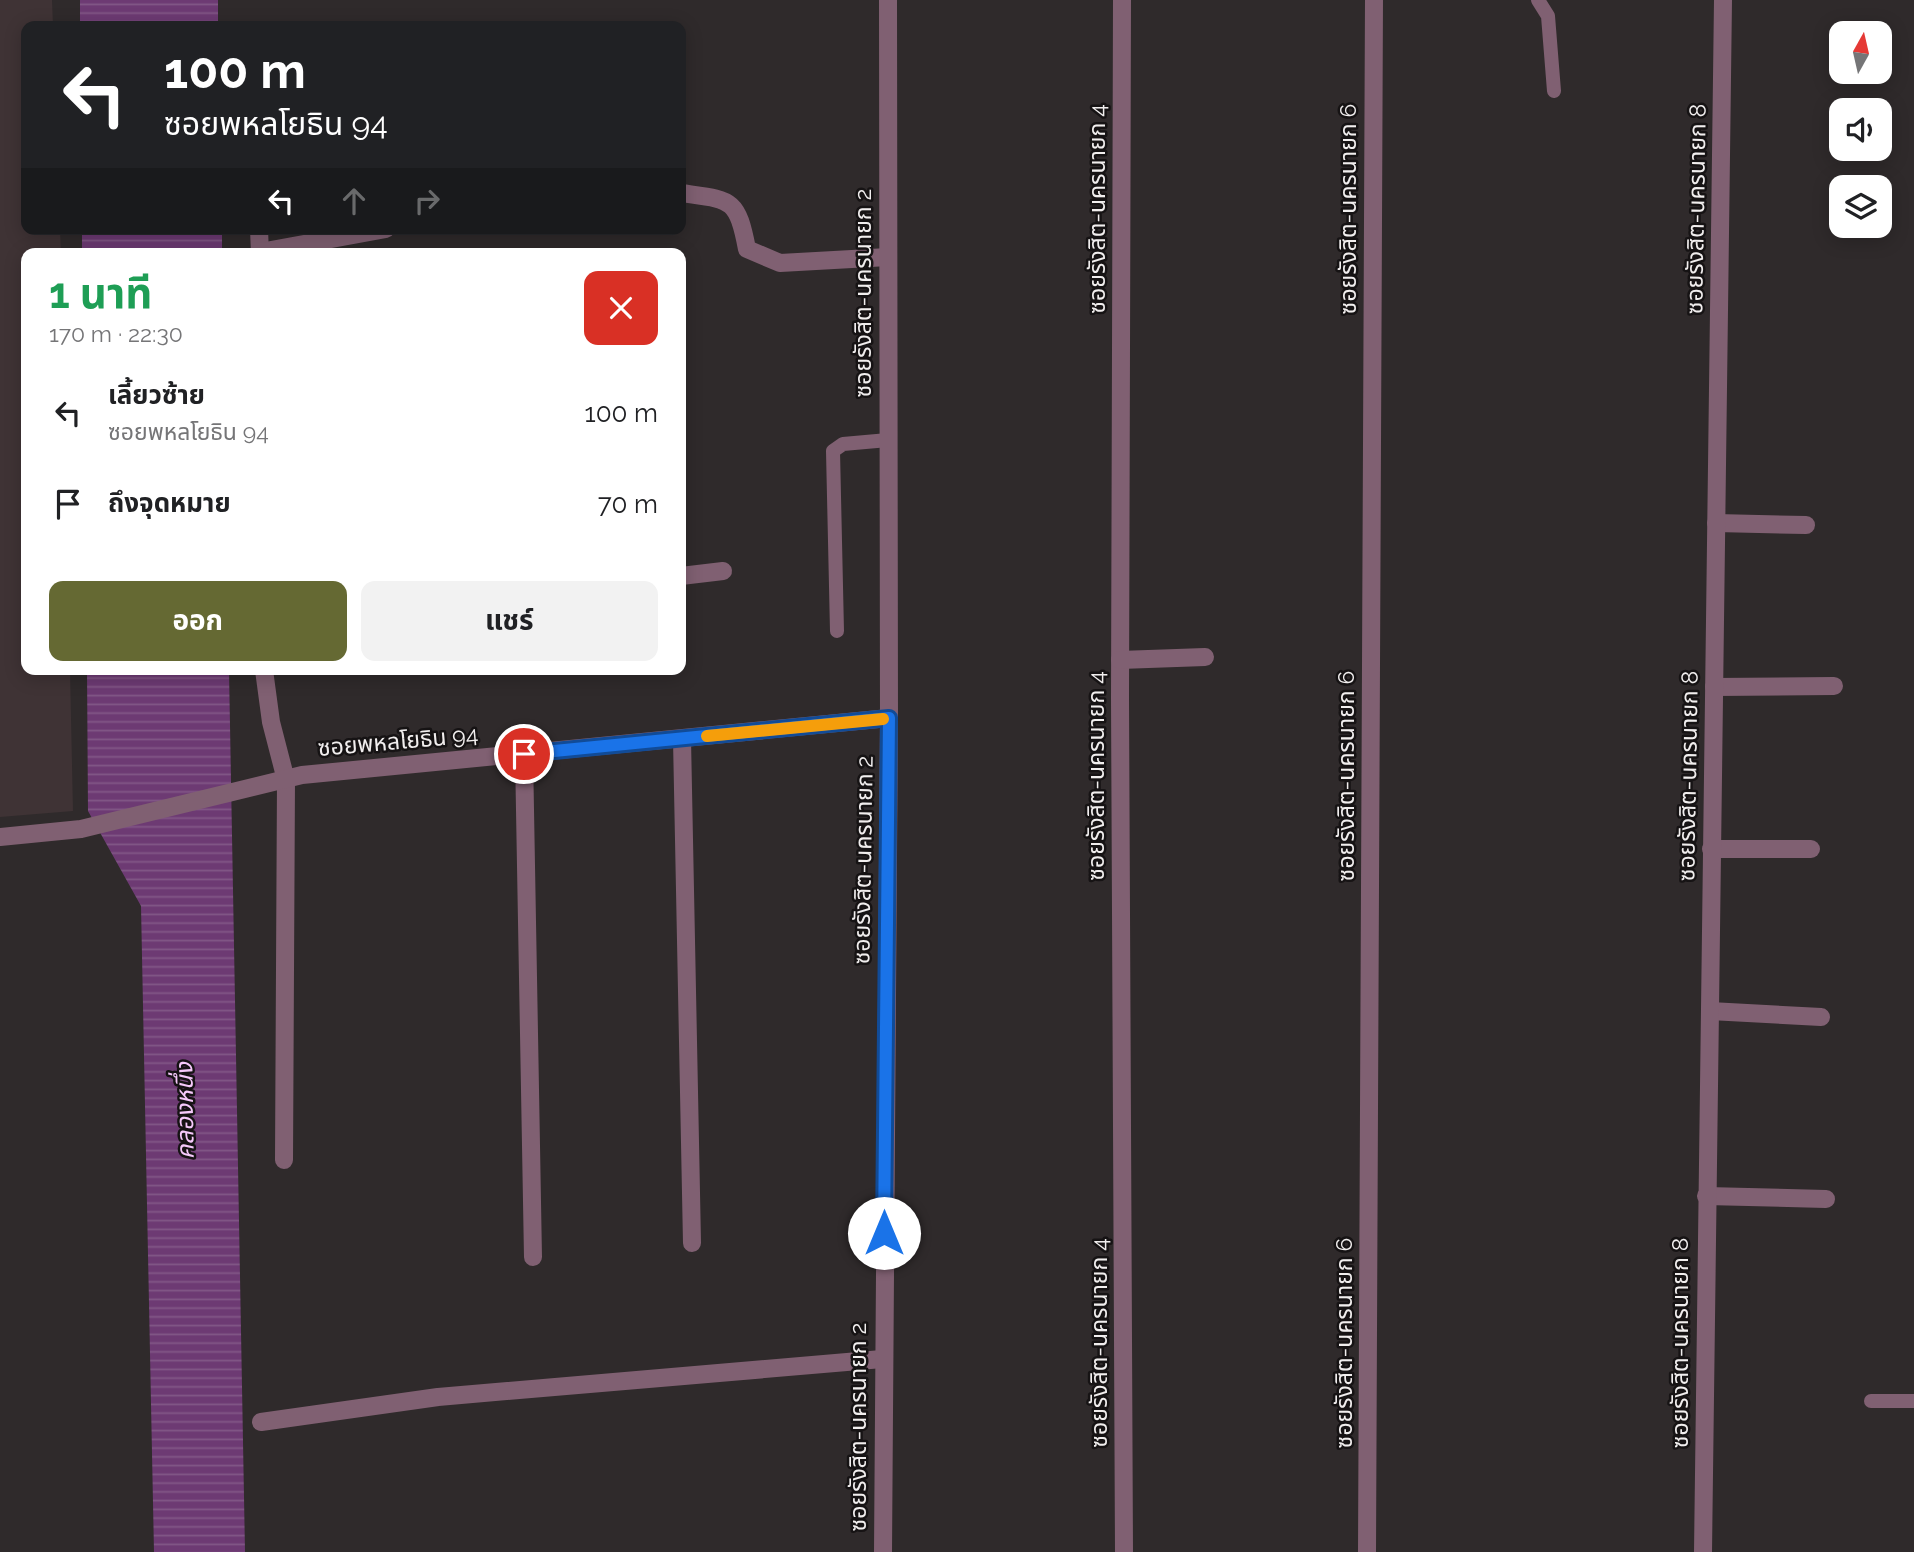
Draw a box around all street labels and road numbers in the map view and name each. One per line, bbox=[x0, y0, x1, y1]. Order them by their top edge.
street label: ซอยรังสิต-นครนายก 8 bbox=[1680, 103, 1711, 314]
street label: ซอยรังสิต-นครนายก 4 bbox=[1083, 104, 1110, 314]
street label: ซอยรังสิต-นครนายก 6 bbox=[1334, 104, 1361, 314]
street label: ซอยรังสิต-นครนายก 2 bbox=[849, 189, 876, 397]
street label: ซอยรังสิต-นครนายก 8 bbox=[1672, 670, 1703, 881]
street label: ซอยรังสิต-นครนายก 4 bbox=[1082, 671, 1109, 881]
street label: ซอยรังสิต-นครนายก 6 bbox=[1332, 671, 1359, 881]
street label: ซอยพหลโยธิน 94 bbox=[317, 720, 479, 761]
street label: ซอยรังสิต-นครนายก 2 bbox=[847, 755, 878, 965]
street label: ซอยรังสิต-นครนายก 4 bbox=[1085, 1238, 1112, 1448]
street label: ซอยรังสิต-นครนายก 6 bbox=[1330, 1238, 1357, 1448]
street label: ซอยรังสิต-นครนายก 8 bbox=[1666, 1238, 1693, 1448]
street label: ซอยรังสิต-นครนายก 2 bbox=[844, 1323, 871, 1531]

